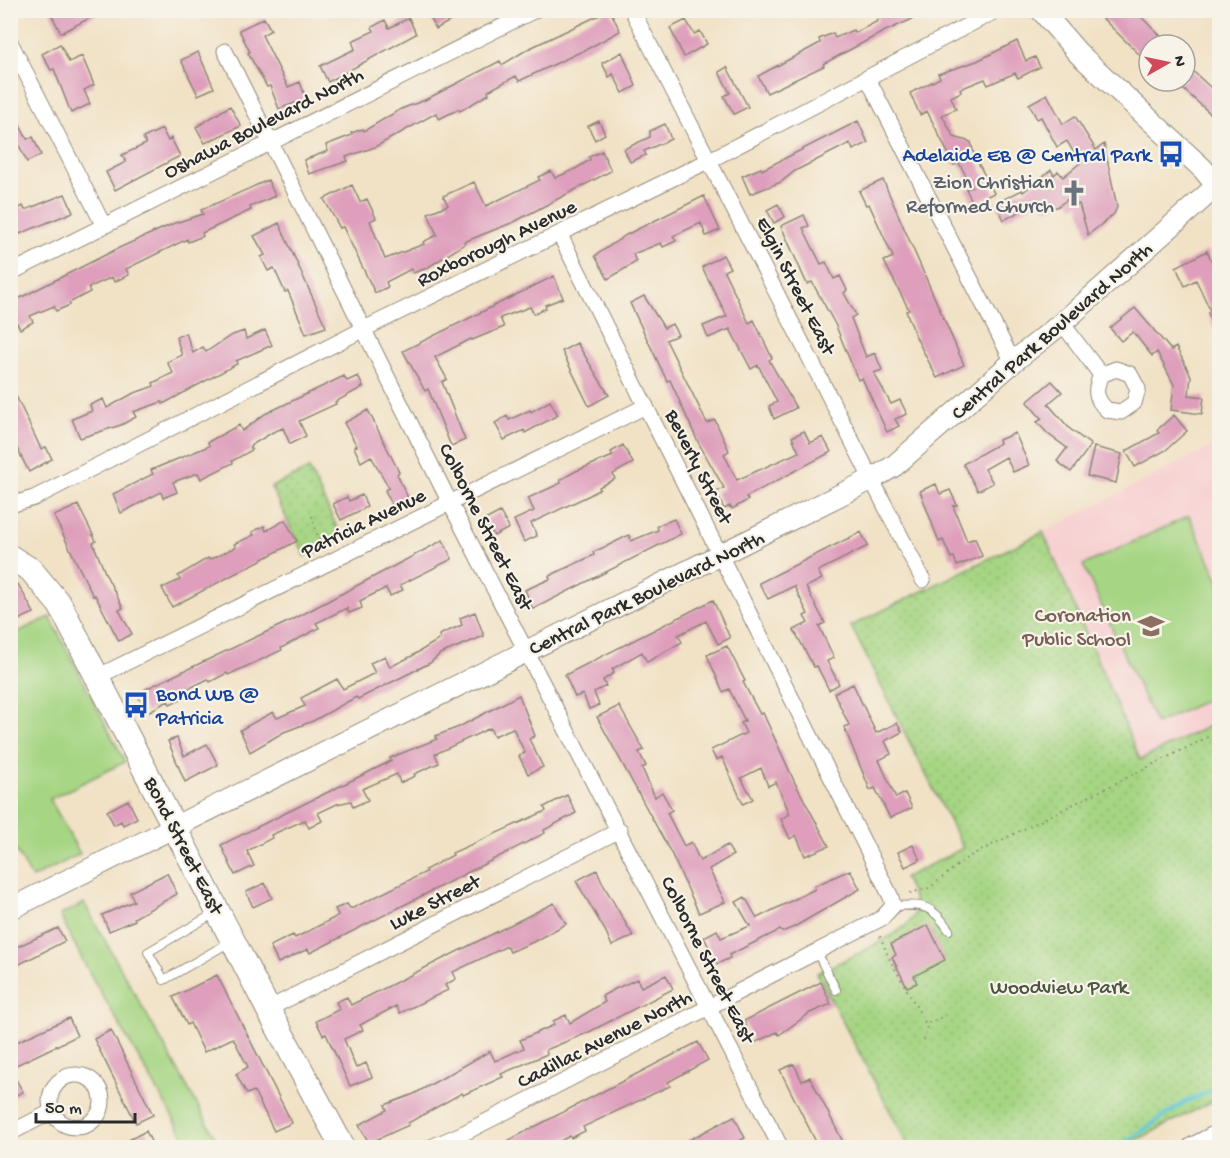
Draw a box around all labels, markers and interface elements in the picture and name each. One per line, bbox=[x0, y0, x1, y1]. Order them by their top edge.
north arrow bbox=[1137, 33, 1197, 93]
text: N bbox=[1168, 55, 1189, 68]
street label: Oshawa Boulevard North bbox=[161, 64, 369, 186]
bus stop icon: Adelaide EB @ Central Park bbox=[1156, 139, 1186, 169]
place label: Adelaide EB @ Central Park bbox=[903, 145, 1154, 170]
place label: Zion Christian Reformed Church bbox=[906, 172, 1054, 221]
church icon: Zion Christian Reformed Church bbox=[1059, 178, 1089, 208]
street label: Roxborough Avenue bbox=[414, 195, 582, 295]
street label: Elgin Street East bbox=[748, 214, 840, 362]
street label: Central Park Boulevard North bbox=[947, 238, 1159, 427]
street label: Beverly Street bbox=[657, 405, 738, 531]
street label: Colborne Street East bbox=[431, 440, 538, 617]
street label: Patricia Avenue bbox=[297, 484, 432, 566]
street label: Central Park Boulevard North bbox=[526, 527, 769, 663]
place label: Coronation Public School bbox=[1022, 605, 1131, 654]
school or university icon: Coronation Public School bbox=[1136, 611, 1166, 641]
place label: Bond WB @ Patricia bbox=[155, 684, 259, 733]
bus stop icon: Bond WB @ Patricia bbox=[121, 690, 151, 720]
street label: Bond Street East bbox=[136, 773, 228, 922]
street label: Luke Street bbox=[386, 869, 487, 938]
street label: Colborne Street East bbox=[653, 873, 760, 1050]
park label: Woodview Park bbox=[990, 977, 1131, 1002]
street label: Cadillac Avenue North bbox=[514, 986, 697, 1096]
scale bar bbox=[36, 1086, 135, 1124]
text: 50 m bbox=[45, 1099, 82, 1120]

